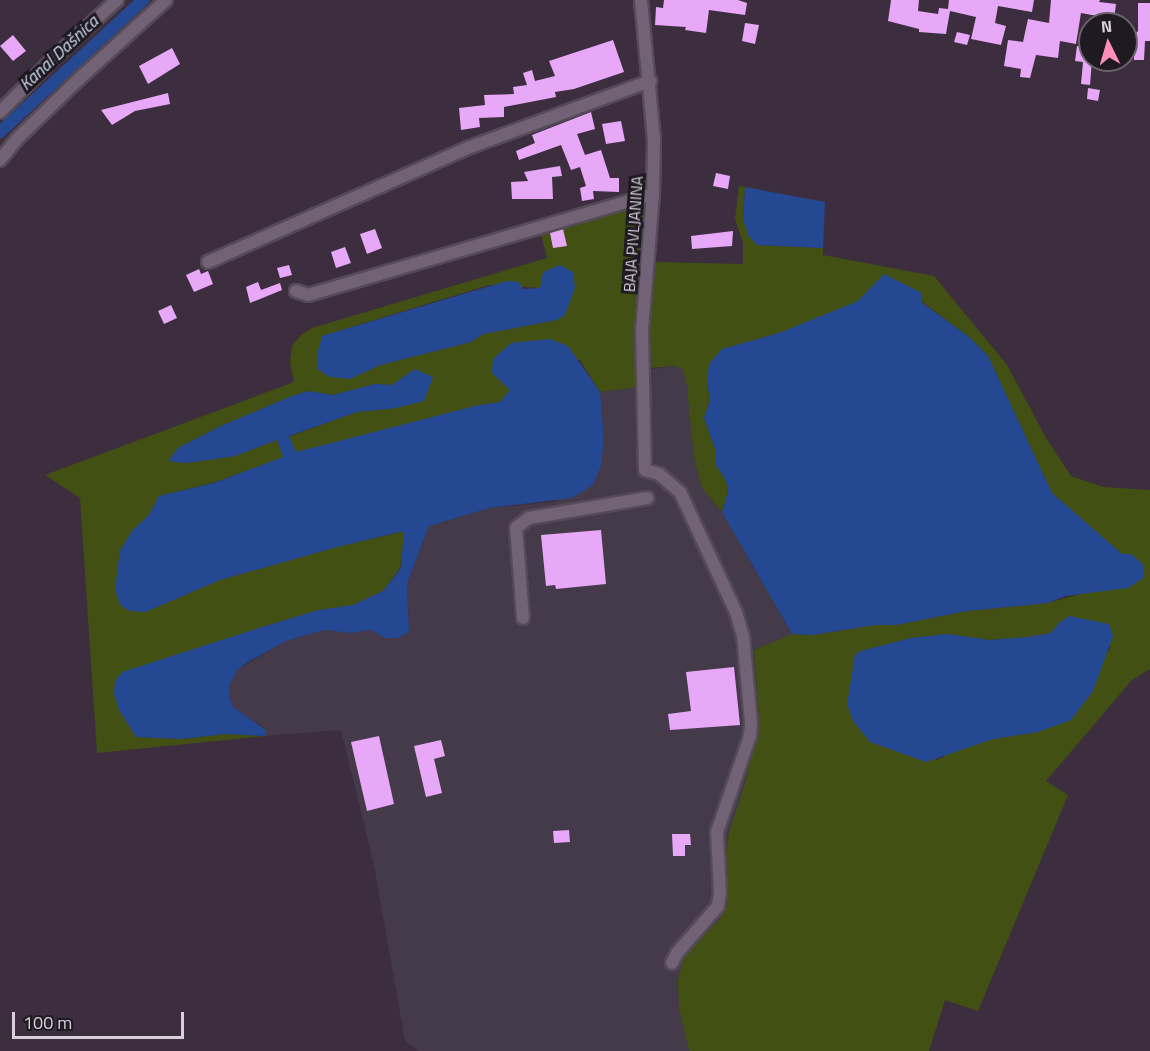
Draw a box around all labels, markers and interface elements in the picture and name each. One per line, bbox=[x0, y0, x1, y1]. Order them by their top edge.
water label: Kanal Dašnica bbox=[15, 11, 103, 95]
north arrow bbox=[1078, 12, 1138, 72]
text: N bbox=[1100, 14, 1113, 38]
street label: BAJA PIVLJANINA bbox=[619, 175, 647, 293]
scale bar bbox=[15, 1000, 188, 1038]
text: 100 m bbox=[23, 1009, 72, 1036]

